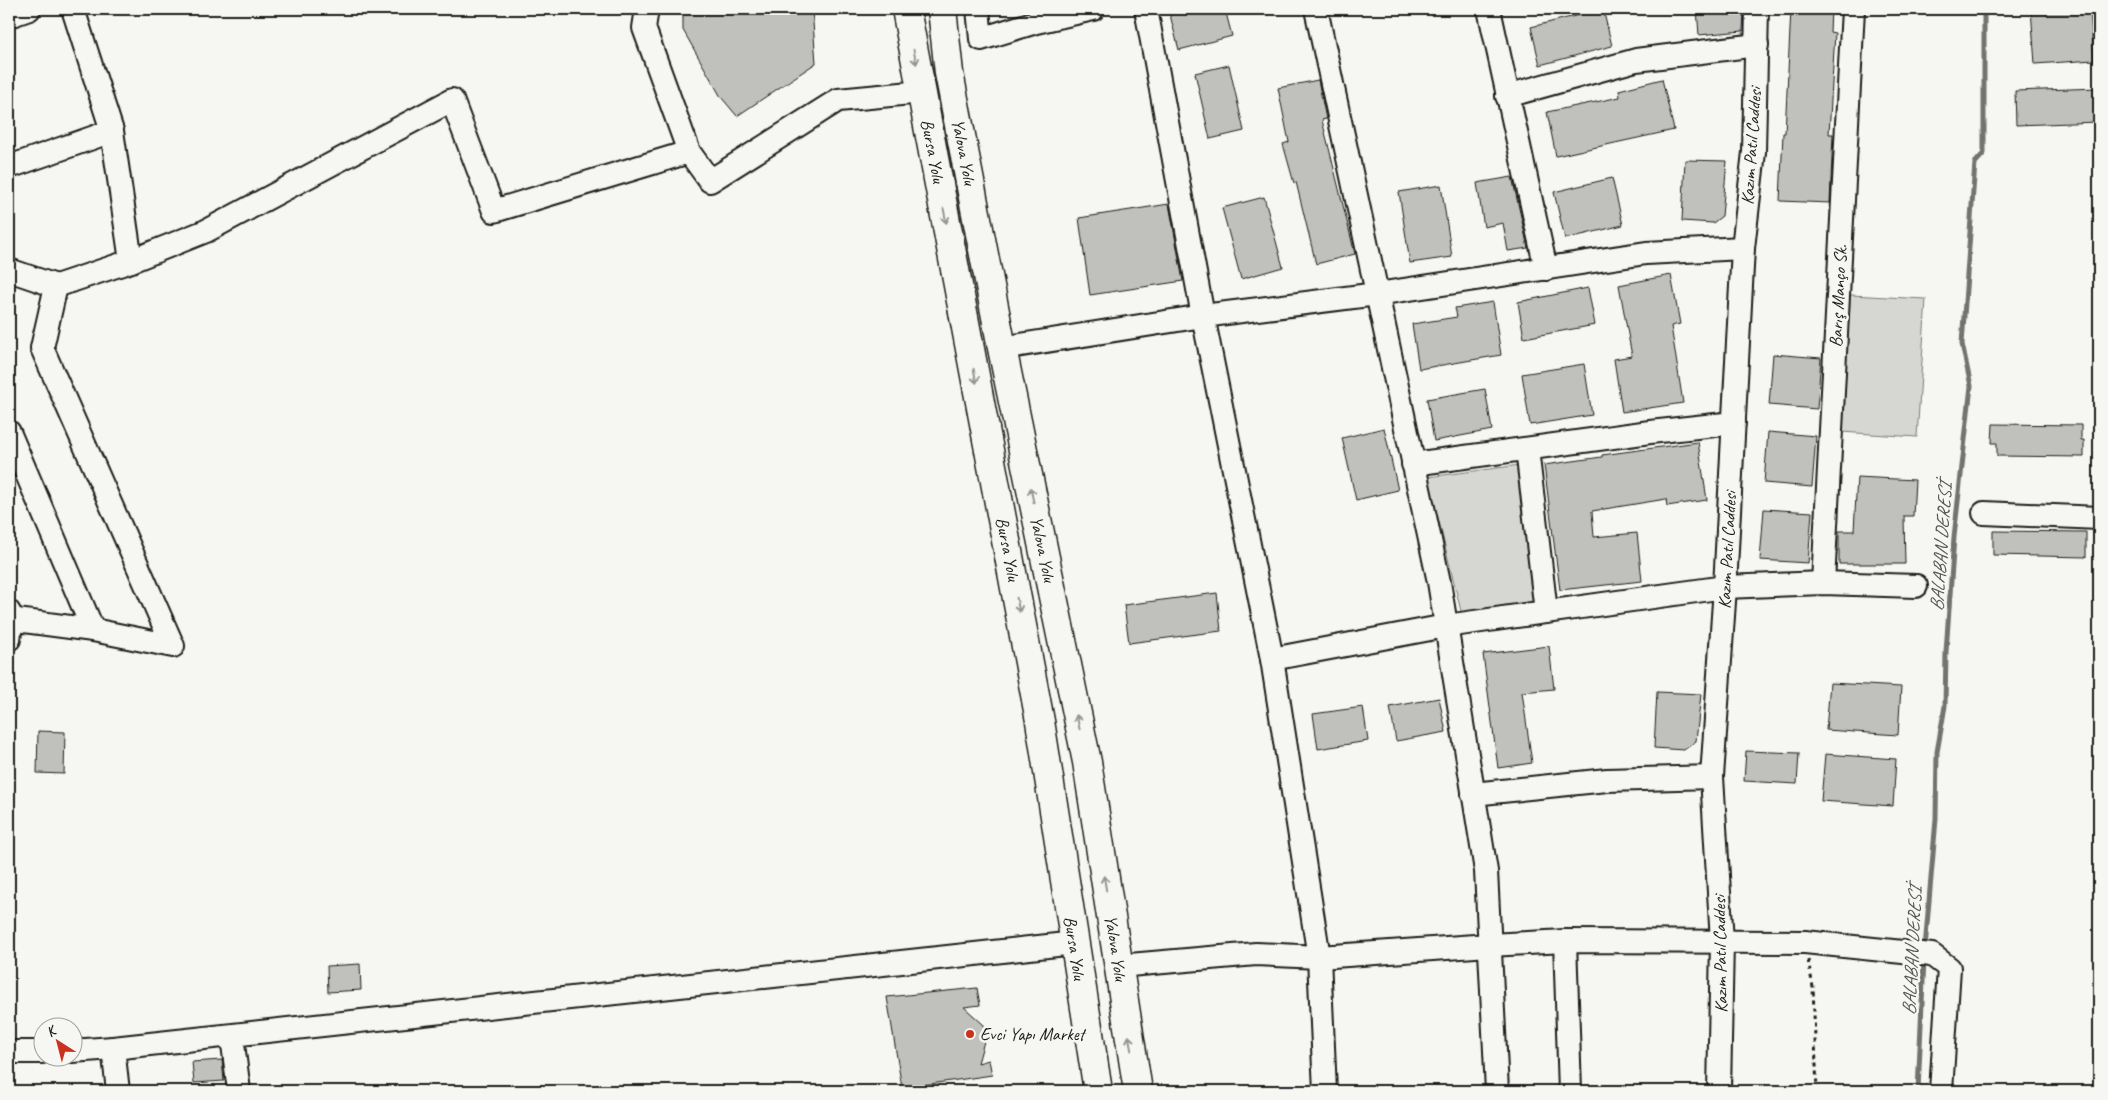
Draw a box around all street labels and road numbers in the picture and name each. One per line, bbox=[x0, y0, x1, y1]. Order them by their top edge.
street label: Kazım Patıl Caddesi bbox=[1736, 84, 1766, 205]
street label: Bursa Yolu bbox=[916, 117, 950, 186]
street label: Yalova Yolu bbox=[947, 117, 981, 188]
street label: Barış Manço Sk. bbox=[1824, 244, 1852, 348]
street label: Kazım Patıl Caddesi bbox=[1713, 488, 1741, 609]
street label: Yalova Yolu bbox=[1025, 514, 1061, 585]
street label: Bursa Yolu bbox=[991, 515, 1025, 584]
street label: Kazım Patıl Caddesi bbox=[1708, 892, 1732, 1013]
street label: Yalova Yolu bbox=[1100, 913, 1132, 984]
street label: Bursa Yolu bbox=[1059, 915, 1091, 983]

